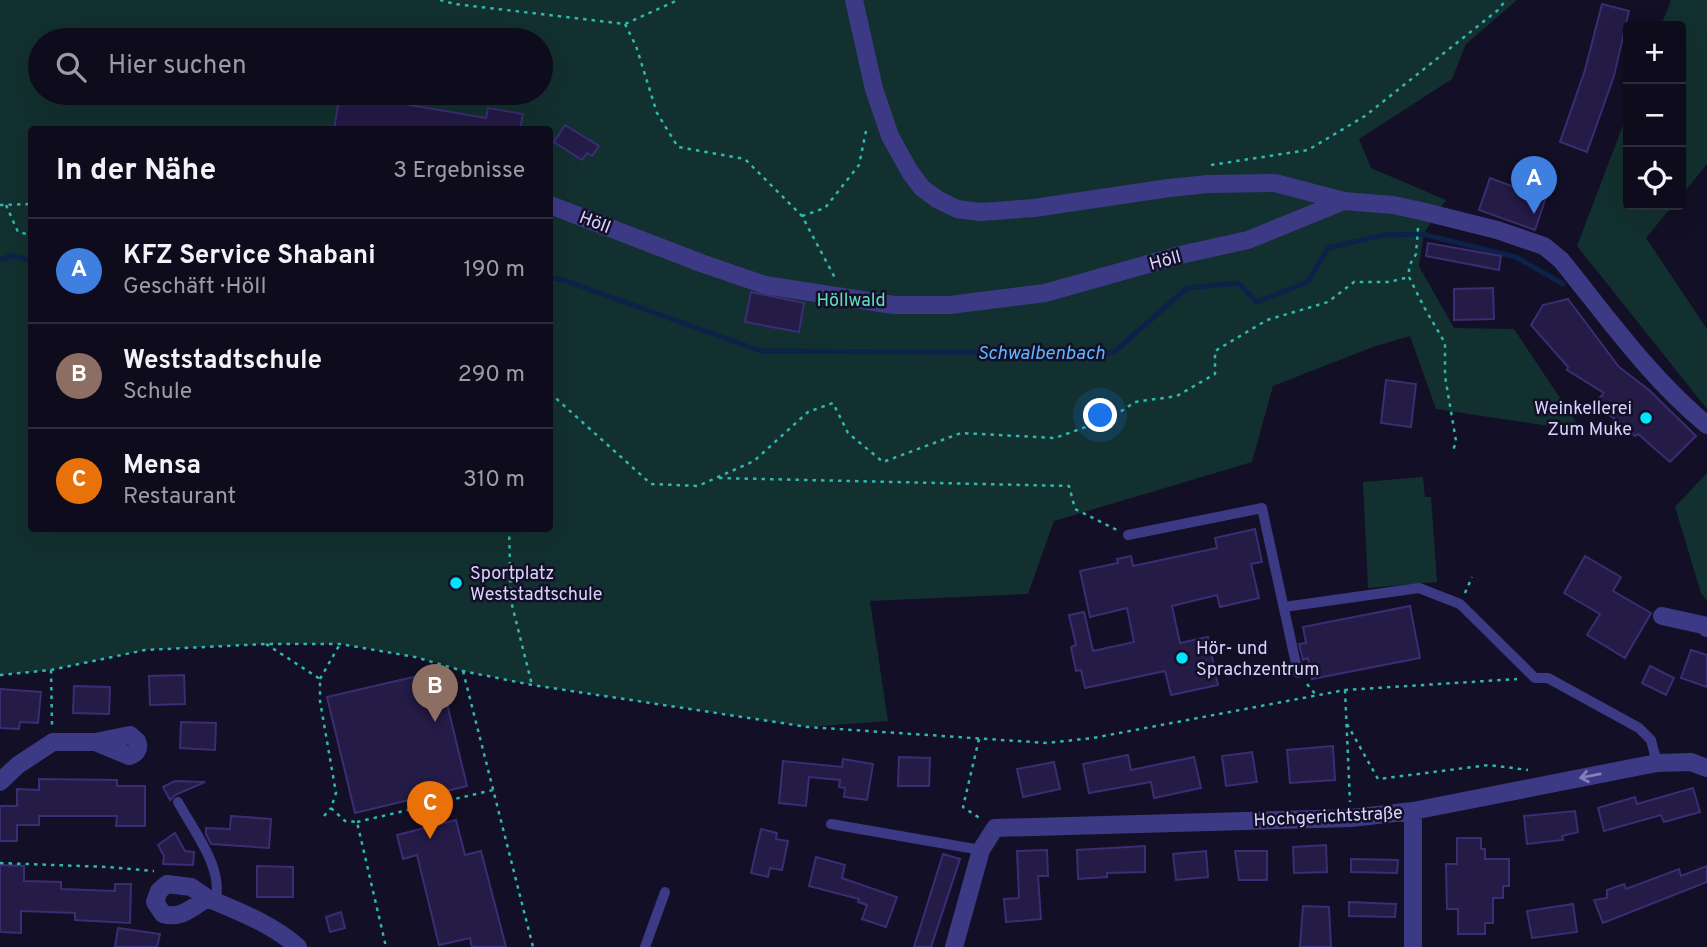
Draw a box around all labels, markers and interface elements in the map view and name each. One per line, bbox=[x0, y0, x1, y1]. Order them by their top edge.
map controls bbox=[1623, 21, 1686, 210]
button: + bbox=[1623, 21, 1686, 84]
search box bbox=[28, 28, 553, 105]
icon: search bbox=[52, 48, 90, 86]
text: Hier suchen bbox=[108, 50, 247, 83]
button: − bbox=[1623, 84, 1686, 147]
button: locate bbox=[1623, 147, 1686, 210]
text: In der Nähe bbox=[56, 153, 216, 190]
pin: A bbox=[1511, 156, 1557, 214]
text: 3 Ergebnisse bbox=[393, 157, 525, 186]
street label: Höll bbox=[575, 207, 614, 240]
text: KFZ Service Shabani bbox=[123, 240, 376, 273]
street label: Höll bbox=[1147, 246, 1184, 277]
text: A bbox=[71, 256, 87, 285]
text: 190 m bbox=[463, 256, 525, 285]
text: Geschäft · Höll bbox=[123, 273, 266, 302]
park label: Höllwald bbox=[816, 290, 886, 313]
water label: Schwalbenbach bbox=[977, 342, 1106, 366]
text: Weststadtschule bbox=[123, 345, 322, 378]
text: B bbox=[71, 361, 87, 390]
text: 290 m bbox=[458, 361, 525, 390]
text: Schule bbox=[123, 378, 192, 407]
your location bbox=[1083, 398, 1117, 432]
place label: Weinkellerei Zum Muke bbox=[1534, 398, 1632, 442]
marker: Weinkellerei Zum Muke bbox=[1638, 410, 1654, 426]
text: Mensa bbox=[123, 450, 201, 483]
text: C bbox=[72, 466, 86, 495]
text: 310 m bbox=[463, 466, 525, 495]
text: Restaurant bbox=[123, 483, 236, 512]
place label: Sportplatz Weststadtschule bbox=[470, 563, 602, 607]
marker: Sportplatz Weststadtschule bbox=[448, 575, 464, 591]
place label: Hör- und Sprachzentrum bbox=[1196, 638, 1319, 682]
marker: Hör- und Sprachzentrum bbox=[1174, 650, 1190, 666]
pin: B bbox=[412, 664, 458, 722]
one-way arrow bbox=[1579, 769, 1602, 783]
pin: C bbox=[407, 781, 453, 839]
street label: Hochgerichtstraße bbox=[1253, 802, 1403, 833]

